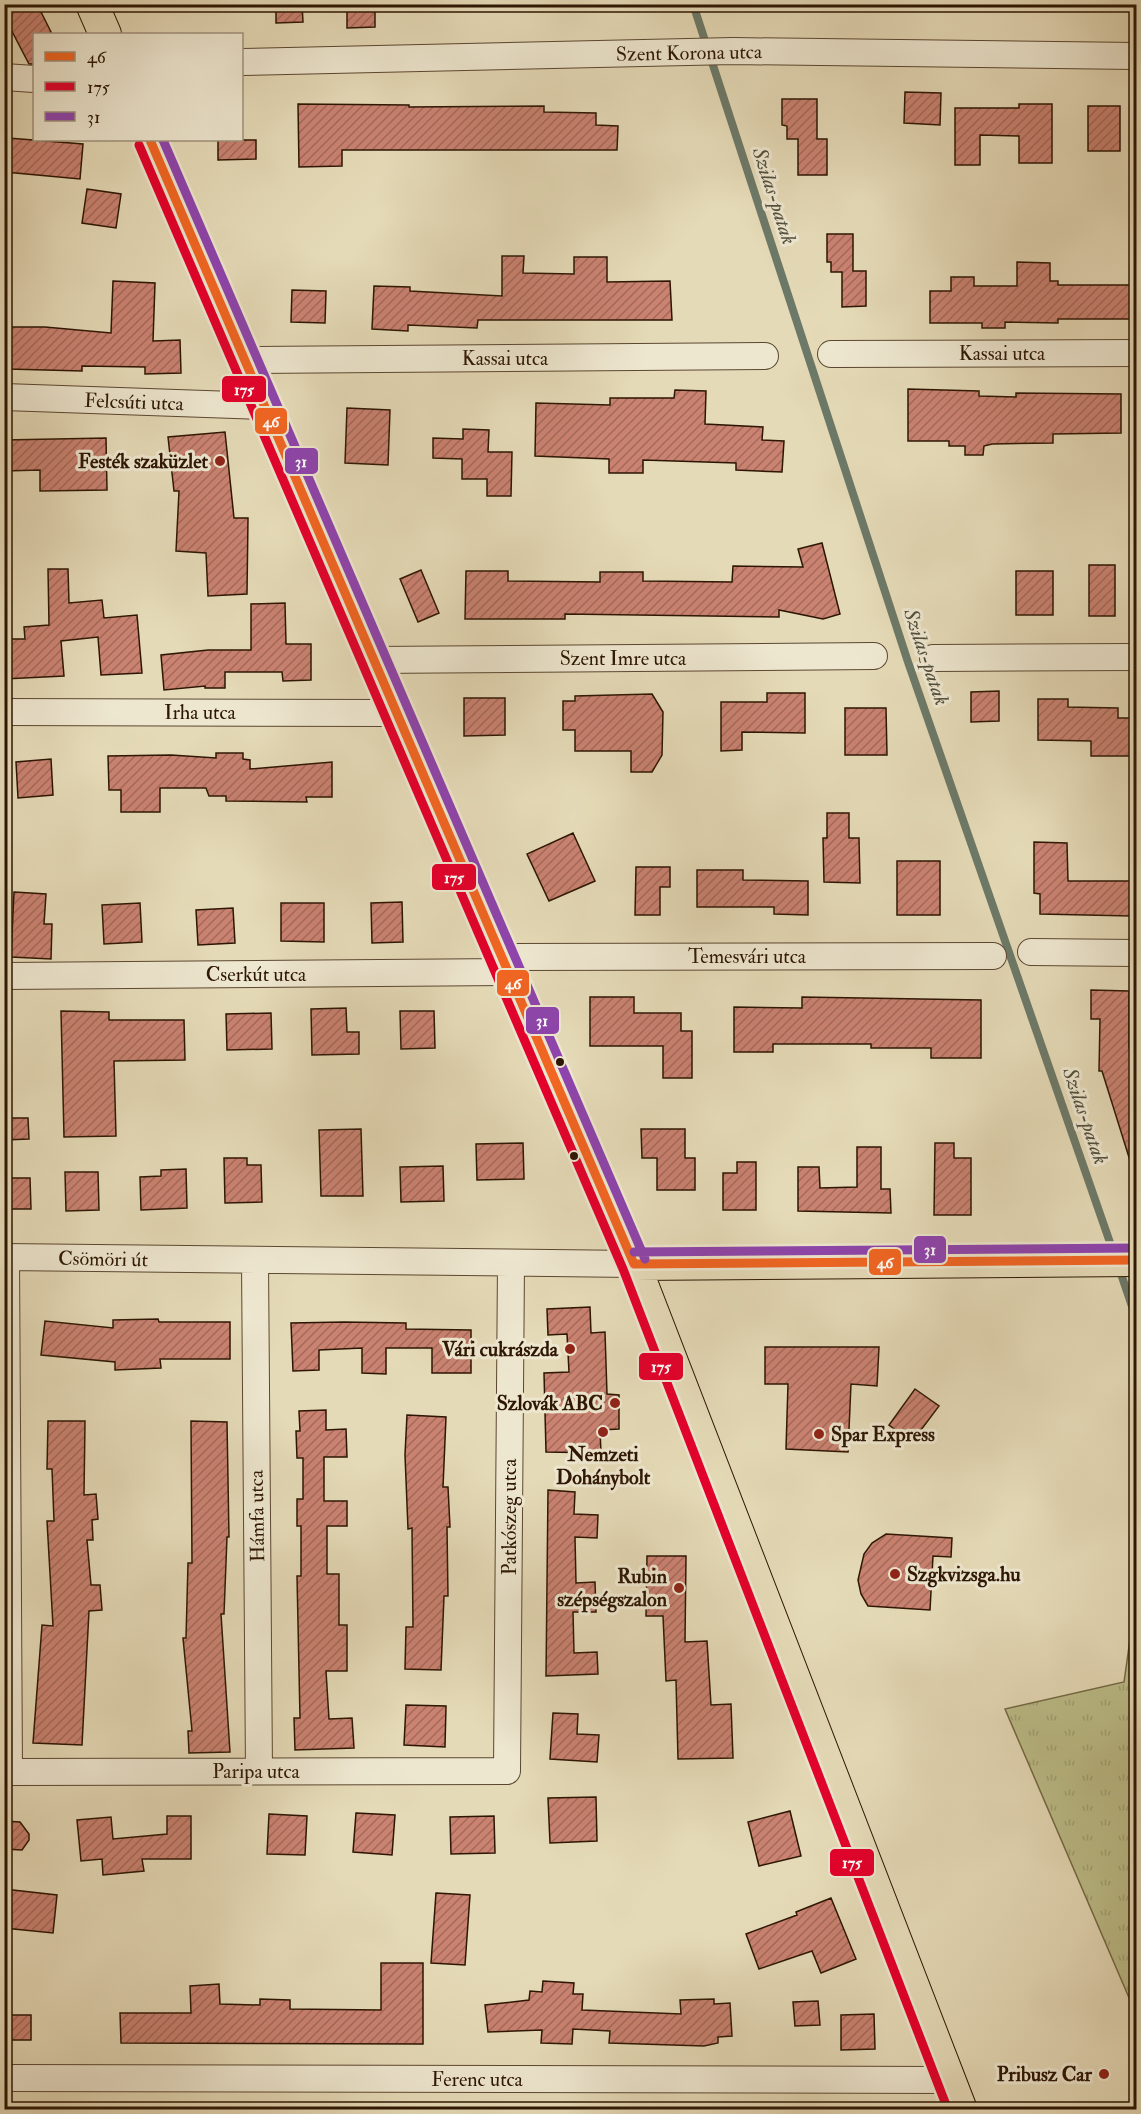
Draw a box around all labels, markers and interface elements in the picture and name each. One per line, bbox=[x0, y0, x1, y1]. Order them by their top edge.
legend bbox=[33, 33, 243, 141]
street label: Szent Korona utca bbox=[616, 39, 763, 67]
text: 46 bbox=[87, 46, 107, 69]
text: 175 bbox=[87, 76, 110, 99]
text: 31 bbox=[87, 106, 100, 129]
water label: Szilas-patak bbox=[745, 143, 802, 248]
street label: Kassai utca bbox=[959, 341, 1046, 366]
street label: Kassai utca bbox=[462, 346, 549, 371]
line badge: 175 bbox=[221, 375, 267, 403]
text: 175 bbox=[234, 380, 255, 400]
street label: Felcsúti utca bbox=[84, 388, 185, 416]
line badge: 46 bbox=[254, 407, 288, 435]
text: 46 bbox=[262, 412, 281, 432]
line badge: 31 bbox=[284, 447, 319, 475]
place label: Festék szaküzlet bbox=[78, 449, 209, 474]
text: 31 bbox=[295, 452, 307, 472]
marker: Festék szaküzlet bbox=[213, 454, 227, 468]
water label: Szilas-patak bbox=[897, 604, 955, 709]
street label: Szent Imre utca bbox=[560, 646, 687, 671]
street label: Irha utca bbox=[164, 700, 236, 725]
line badge: 175 bbox=[431, 863, 477, 891]
text: 175 bbox=[444, 868, 465, 888]
street label: Temesvári utca bbox=[688, 944, 807, 969]
street label: Cserkút utca bbox=[206, 962, 307, 987]
line badge: 46 bbox=[496, 969, 530, 997]
text: 46 bbox=[504, 974, 523, 994]
line badge: 31 bbox=[525, 1006, 560, 1035]
text: 31 bbox=[536, 1011, 548, 1031]
unlabelled marker bbox=[554, 1056, 566, 1068]
water label: Szilas-patak bbox=[1056, 1063, 1114, 1168]
unlabelled marker bbox=[568, 1150, 580, 1162]
line badge: 31 bbox=[913, 1235, 947, 1264]
text: 31 bbox=[924, 1240, 936, 1260]
street label: Csömöri út bbox=[58, 1246, 149, 1272]
line badge: 46 bbox=[868, 1248, 902, 1276]
text: 46 bbox=[876, 1253, 895, 1273]
place label: Vári cukrászda bbox=[441, 1337, 559, 1362]
marker: Vári cukrászda bbox=[563, 1342, 577, 1356]
line badge: 175 bbox=[638, 1352, 684, 1381]
text: 175 bbox=[651, 1357, 672, 1377]
place label: Szlovák ABC bbox=[497, 1391, 603, 1416]
marker: Szlovák ABC bbox=[608, 1396, 622, 1410]
place label: Spar Express bbox=[831, 1422, 935, 1448]
marker: Nemzeti Dohánybolt bbox=[596, 1425, 610, 1439]
marker: Spar Express bbox=[812, 1427, 826, 1441]
place label: Nemzeti Dohánybolt bbox=[556, 1442, 651, 1491]
street label: Patkószeg utca bbox=[497, 1458, 522, 1575]
street label: Hámfa utca bbox=[244, 1469, 270, 1562]
place label: Szgkvizsga.hu bbox=[907, 1562, 1021, 1588]
place label: Rubin szépségszalon bbox=[557, 1564, 668, 1613]
marker: Szgkvizsga.hu bbox=[888, 1567, 902, 1581]
marker: Rubin szépségszalon bbox=[672, 1581, 686, 1595]
street label: Paripa utca bbox=[212, 1759, 301, 1785]
line badge: 175 bbox=[829, 1848, 875, 1877]
text: 175 bbox=[842, 1853, 863, 1873]
place label: Pribusz Car bbox=[997, 2062, 1093, 2087]
street label: Ferenc utca bbox=[431, 2067, 524, 2092]
marker: Pribusz Car bbox=[1097, 2067, 1111, 2081]

